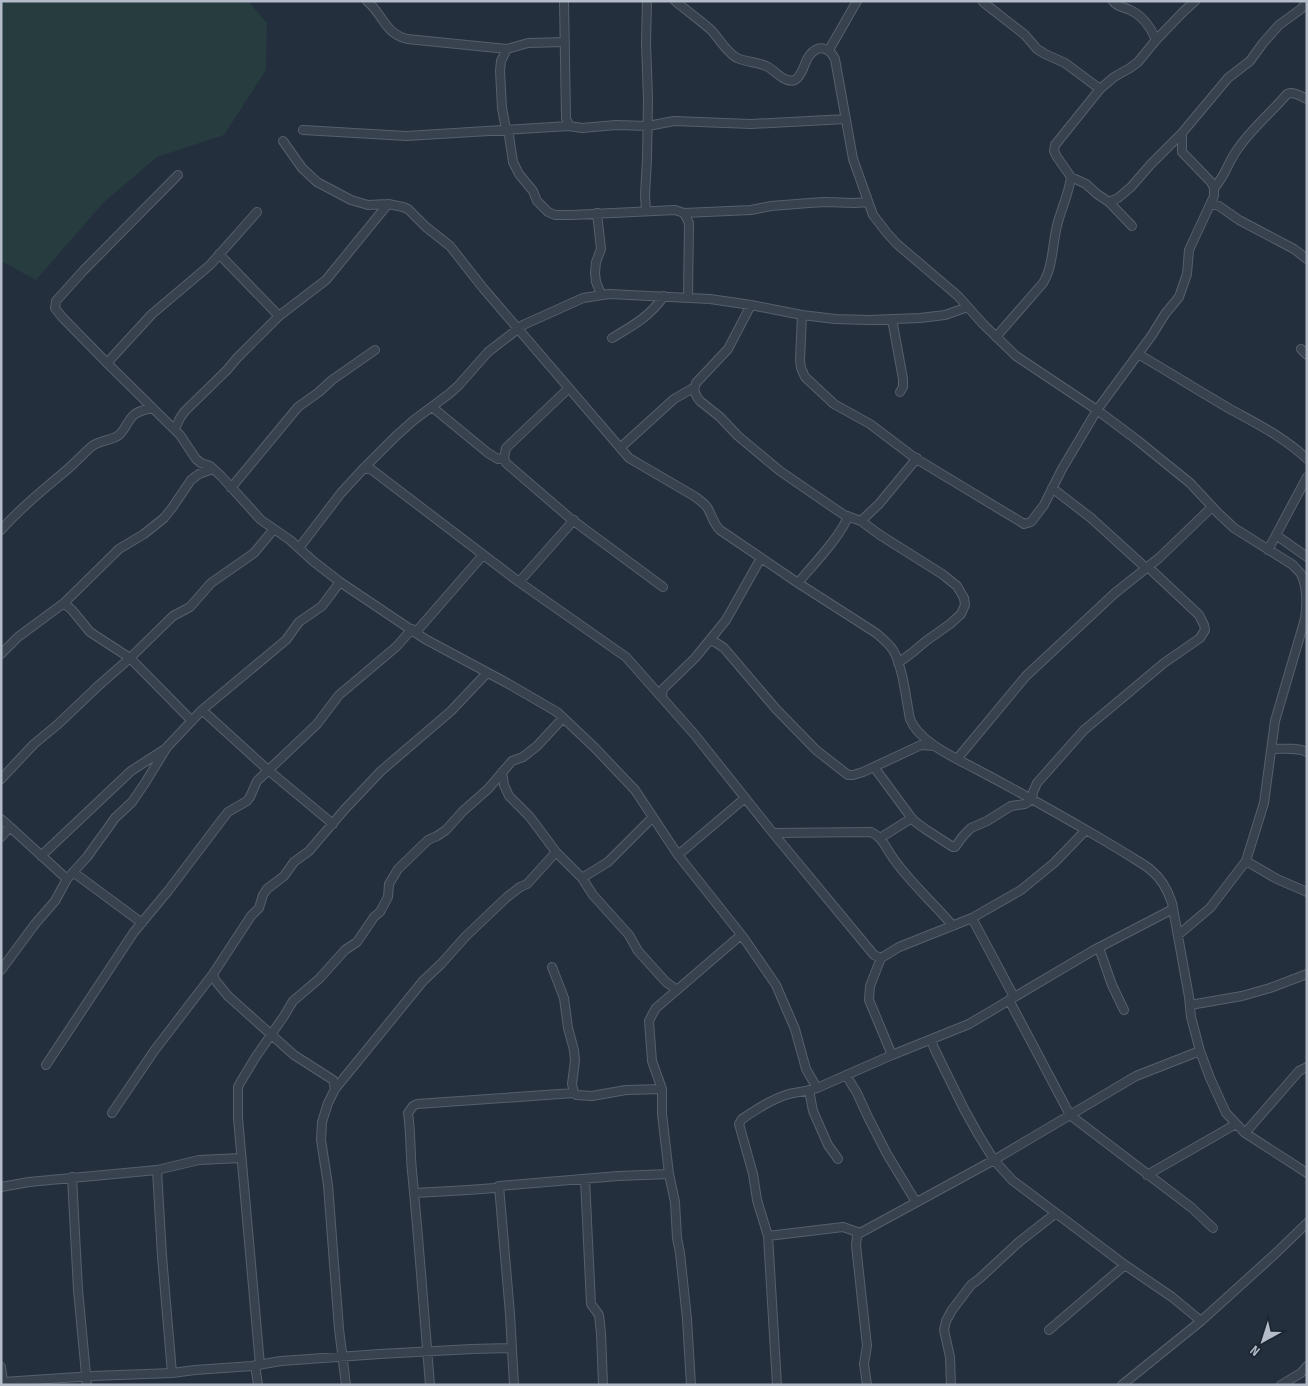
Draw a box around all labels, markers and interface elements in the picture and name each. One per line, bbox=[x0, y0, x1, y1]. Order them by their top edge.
north arrow bbox=[1238, 1316, 1288, 1366]
text: N bbox=[1247, 1342, 1263, 1360]

